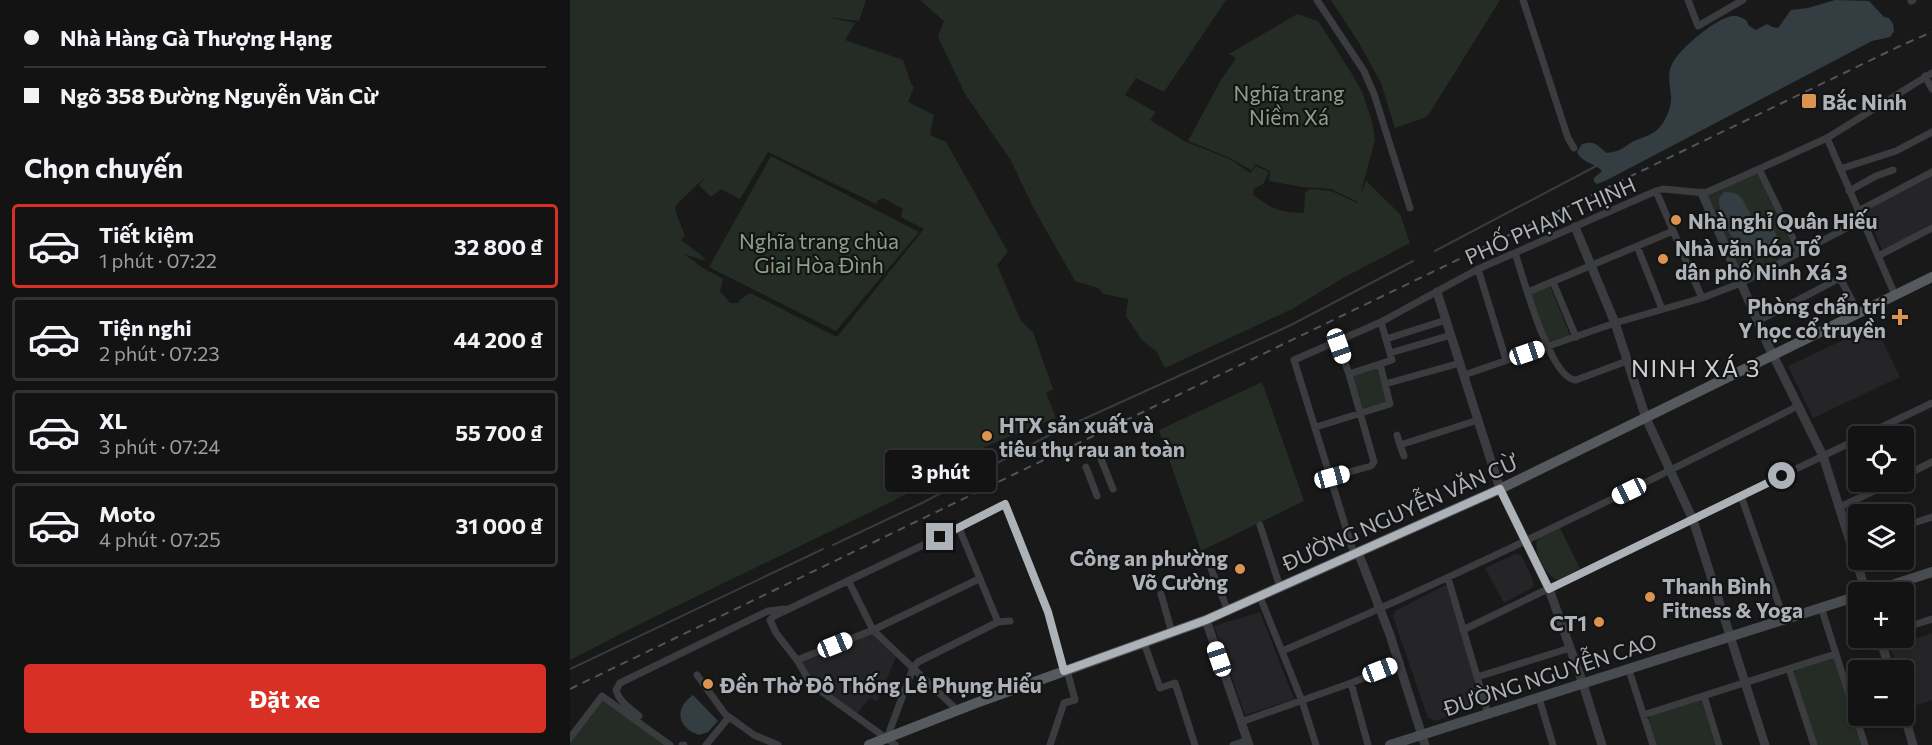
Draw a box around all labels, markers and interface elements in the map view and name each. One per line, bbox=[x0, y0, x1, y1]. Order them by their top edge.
text: Nhà Hàng Gà Thượng Hạng bbox=[60, 24, 332, 51]
park label: Nghĩa trang Niềm Xá bbox=[1234, 80, 1344, 129]
text: Ngõ 358 Đường Nguyễn Văn Cừ bbox=[60, 82, 379, 109]
place label: Bắc Ninh bbox=[1822, 89, 1907, 114]
marker: Bắc Ninh bbox=[1800, 92, 1818, 110]
text: Chọn chuyến bbox=[24, 151, 183, 184]
street label: PHỐ PHẠM THỊNH bbox=[1460, 168, 1639, 269]
place label: Nhà nghỉ Quân Hiếu bbox=[1688, 208, 1877, 233]
marker: Nhà nghỉ Quân Hiếu bbox=[1669, 213, 1683, 227]
icon: car bbox=[27, 219, 81, 273]
text: Tiết kiệm bbox=[99, 221, 194, 248]
park label: Nghĩa trang chùa Giai Hòa Đình bbox=[739, 228, 899, 277]
text: 32 800 ₫ bbox=[454, 233, 543, 260]
place label: Nhà văn hóa Tổ dân phố Ninh Xá 3 bbox=[1675, 235, 1848, 284]
text: 1 phút · 07:22 bbox=[99, 248, 217, 272]
marker: Nhà văn hóa Tổ dân phố Ninh Xá 3 bbox=[1656, 252, 1670, 266]
place label: Phòng chẩn trị Y học cổ truyền bbox=[1738, 293, 1886, 343]
marker: Phòng chẩn trị Y học cổ truyền bbox=[1891, 308, 1909, 326]
icon: car bbox=[27, 312, 81, 366]
text: Tiện nghi bbox=[99, 314, 192, 341]
text: 44 200 ₫ bbox=[453, 326, 543, 353]
car bbox=[1324, 326, 1354, 366]
car bbox=[1507, 339, 1547, 367]
text: 2 phút · 07:23 bbox=[99, 341, 220, 365]
district label: NINH XÁ 3 bbox=[1631, 353, 1761, 382]
icon: car bbox=[27, 405, 81, 459]
text: XL bbox=[99, 407, 127, 434]
place label: HTX sản xuất và tiêu thụ rau an toàn bbox=[999, 412, 1185, 462]
text: 55 700 ₫ bbox=[455, 419, 543, 446]
map controls bbox=[1848, 426, 1914, 726]
button: locate bbox=[1848, 426, 1914, 492]
marker: HTX sản xuất và tiêu thụ rau an toàn bbox=[980, 429, 994, 443]
text: 3 phút · 07:24 bbox=[99, 434, 220, 458]
street label: ĐƯỜNG NGUYỄN VĂN CỪ bbox=[1276, 445, 1522, 576]
callout: 3 phút bbox=[884, 450, 995, 492]
text: 3 phút bbox=[911, 459, 970, 483]
route start bbox=[1768, 462, 1795, 489]
car bbox=[1312, 464, 1352, 490]
car bbox=[1609, 475, 1649, 507]
icon: car bbox=[27, 498, 81, 552]
text: Moto bbox=[99, 500, 155, 527]
button: layers bbox=[1848, 504, 1914, 570]
text: 31 000 ₫ bbox=[455, 512, 543, 539]
route end bbox=[926, 523, 953, 550]
text: 4 phút · 07:25 bbox=[99, 527, 221, 551]
place label: Công an phường Võ Cường bbox=[1070, 545, 1228, 594]
marker: Công an phường Võ Cường bbox=[1233, 562, 1247, 576]
place label: Thanh Bình Fitness & Yoga bbox=[1662, 573, 1803, 622]
button: + bbox=[1848, 582, 1914, 648]
marker: Thanh Bình Fitness & Yoga bbox=[1643, 590, 1657, 604]
place label: CT1 bbox=[1550, 610, 1587, 635]
marker: CT1 bbox=[1592, 615, 1606, 629]
street label: ĐƯỜNG NGUYỄN CAO bbox=[1438, 624, 1660, 721]
car bbox=[815, 630, 855, 660]
car bbox=[1205, 639, 1233, 679]
car bbox=[1360, 655, 1400, 685]
button: − bbox=[1848, 660, 1914, 726]
button: Đặt xe bbox=[24, 664, 546, 733]
place label: Đền Thờ Đô Thống Lê Phụng Hiểu bbox=[719, 672, 1042, 698]
marker: Đền Thờ Đô Thống Lê Phụng Hiểu bbox=[701, 677, 715, 691]

